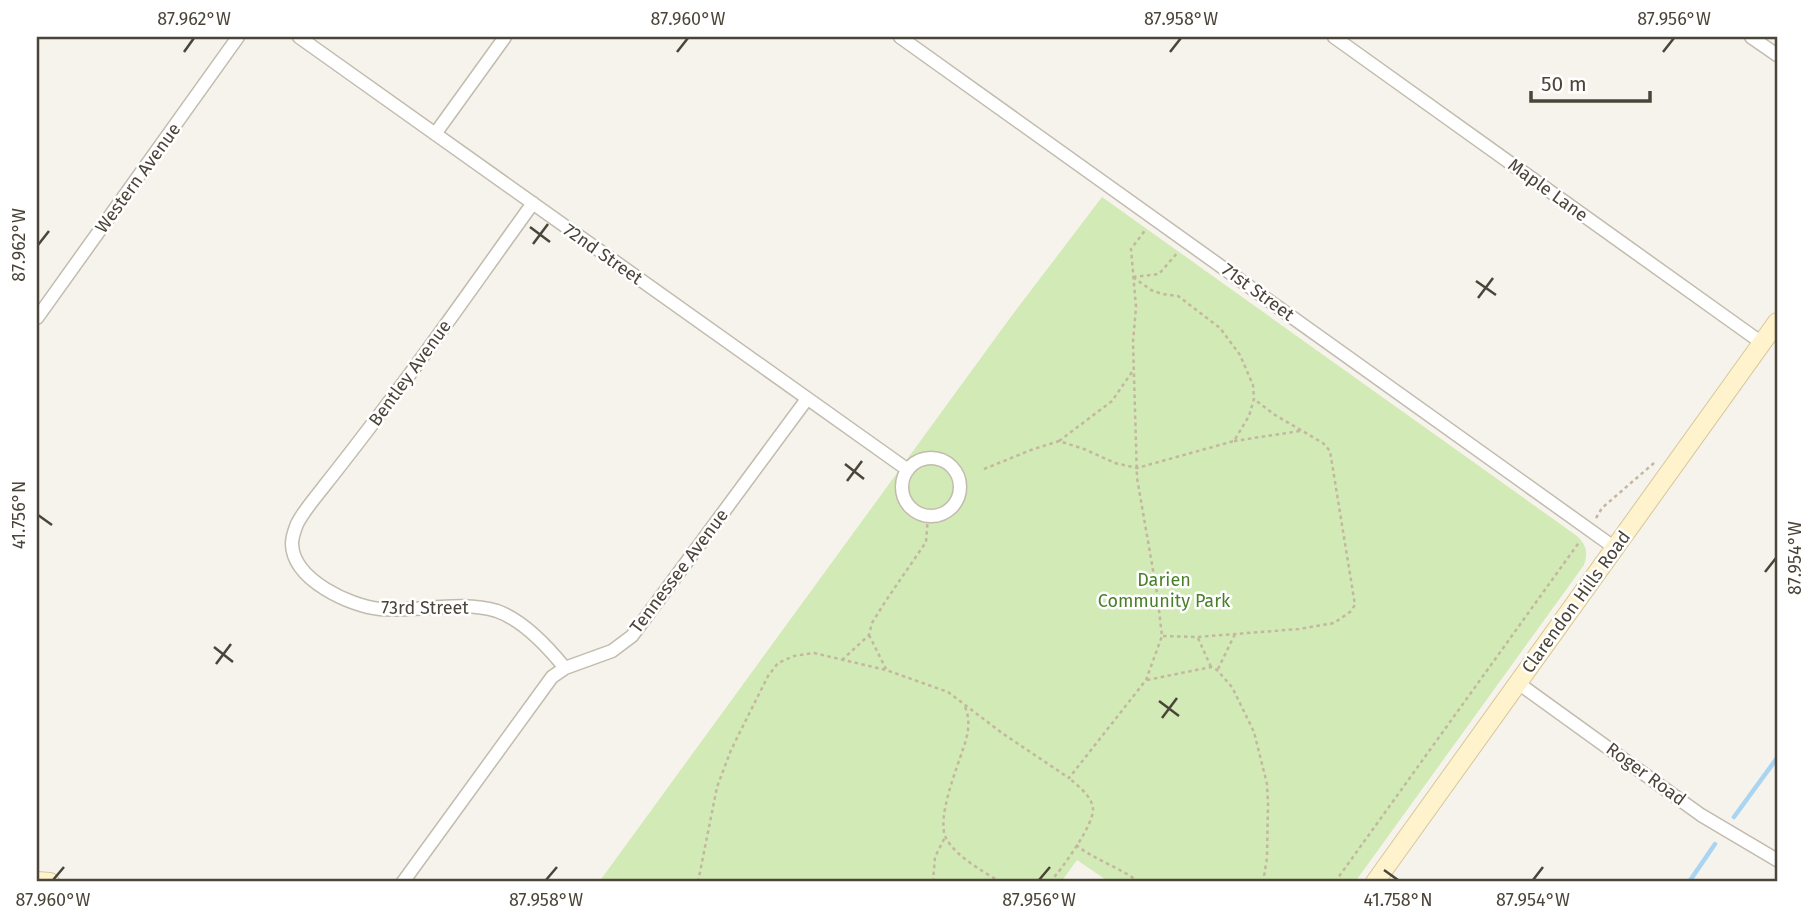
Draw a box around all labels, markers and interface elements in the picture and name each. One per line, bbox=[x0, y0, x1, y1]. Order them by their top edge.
text: 87.962°W bbox=[157, 8, 231, 30]
text: 87.960°W bbox=[651, 8, 726, 30]
text: 87.958°W bbox=[1144, 8, 1218, 30]
text: 87.956°W bbox=[1637, 8, 1711, 30]
scale bar bbox=[1531, 60, 1650, 104]
text: 50 m bbox=[1541, 71, 1587, 97]
street label: Western Avenue bbox=[91, 119, 185, 237]
street label: Maple Lane bbox=[1504, 154, 1592, 226]
text: 87.962°W bbox=[8, 208, 30, 282]
street label: 72nd Street bbox=[559, 219, 647, 290]
street label: 71st Street bbox=[1218, 258, 1299, 326]
street label: Bentley Avenue bbox=[364, 316, 456, 430]
text: 41.756°N bbox=[8, 481, 30, 549]
street label: Tennessee Avenue bbox=[625, 505, 733, 637]
text: 87.954°W bbox=[1784, 521, 1806, 595]
street label: Clarendon Hills Road bbox=[1517, 526, 1635, 678]
park label: Darien Community Park bbox=[1098, 569, 1231, 612]
street label: 73rd Street bbox=[381, 597, 469, 619]
street label: Roger Road bbox=[1602, 738, 1690, 810]
text: 87.960°W bbox=[16, 889, 91, 911]
text: 87.958°W bbox=[509, 889, 583, 911]
text: 87.956°W bbox=[1002, 889, 1076, 911]
text: 41.758°N bbox=[1363, 889, 1433, 911]
text: 87.954°W bbox=[1496, 889, 1570, 911]

